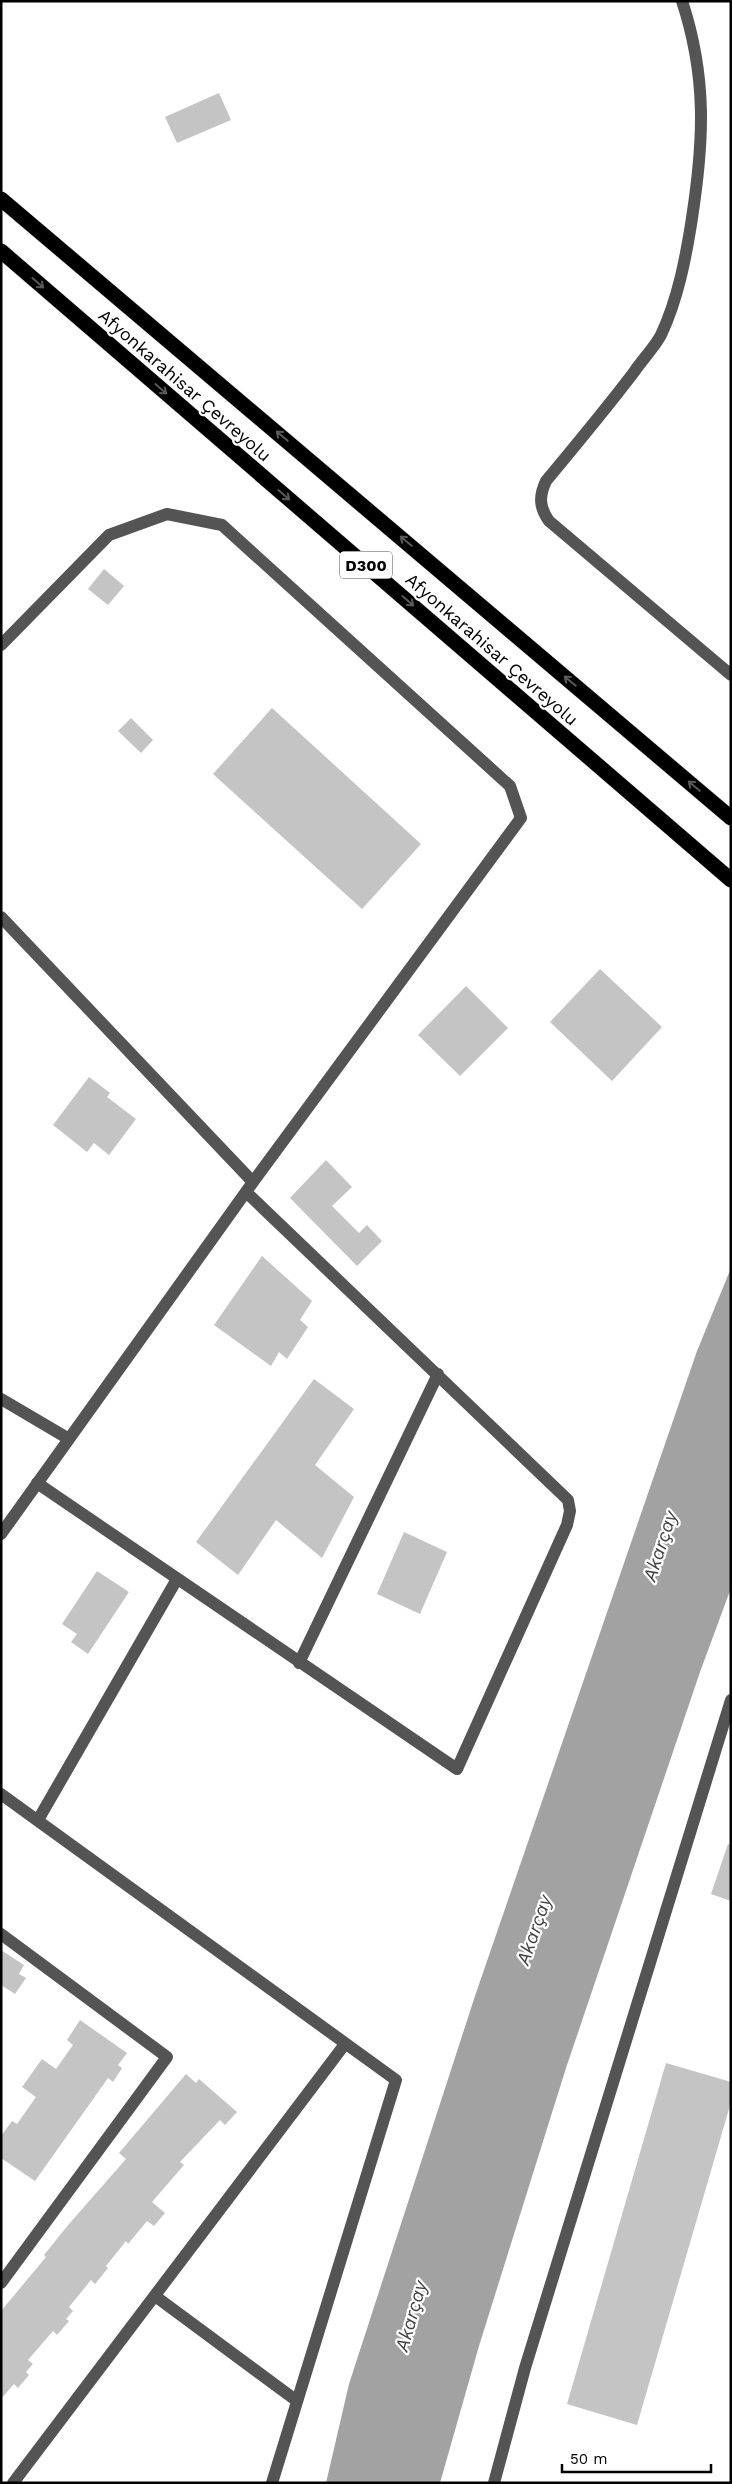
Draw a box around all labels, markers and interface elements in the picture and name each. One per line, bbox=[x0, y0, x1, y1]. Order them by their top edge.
one-way arrow bbox=[32, 277, 45, 289]
street label: Afyonkarahisar Çevreyolu bbox=[95, 304, 275, 466]
one-way arrow bbox=[155, 383, 168, 395]
one-way arrow bbox=[276, 430, 289, 442]
one-way arrow bbox=[278, 489, 291, 501]
one-way arrow bbox=[400, 535, 413, 547]
road number: D300 bbox=[340, 552, 392, 578]
street label: Afyonkarahisar Çevreyolu bbox=[402, 568, 582, 730]
one-way arrow bbox=[401, 596, 414, 607]
one-way arrow bbox=[564, 675, 577, 686]
one-way arrow bbox=[687, 780, 700, 792]
water label: Akarçay bbox=[638, 1507, 683, 1585]
water label: Akarçay bbox=[511, 1891, 557, 1969]
water label: Akarçay bbox=[390, 2277, 432, 2355]
scale bar bbox=[562, 2442, 711, 2474]
text: 50 m bbox=[570, 2450, 607, 2468]

